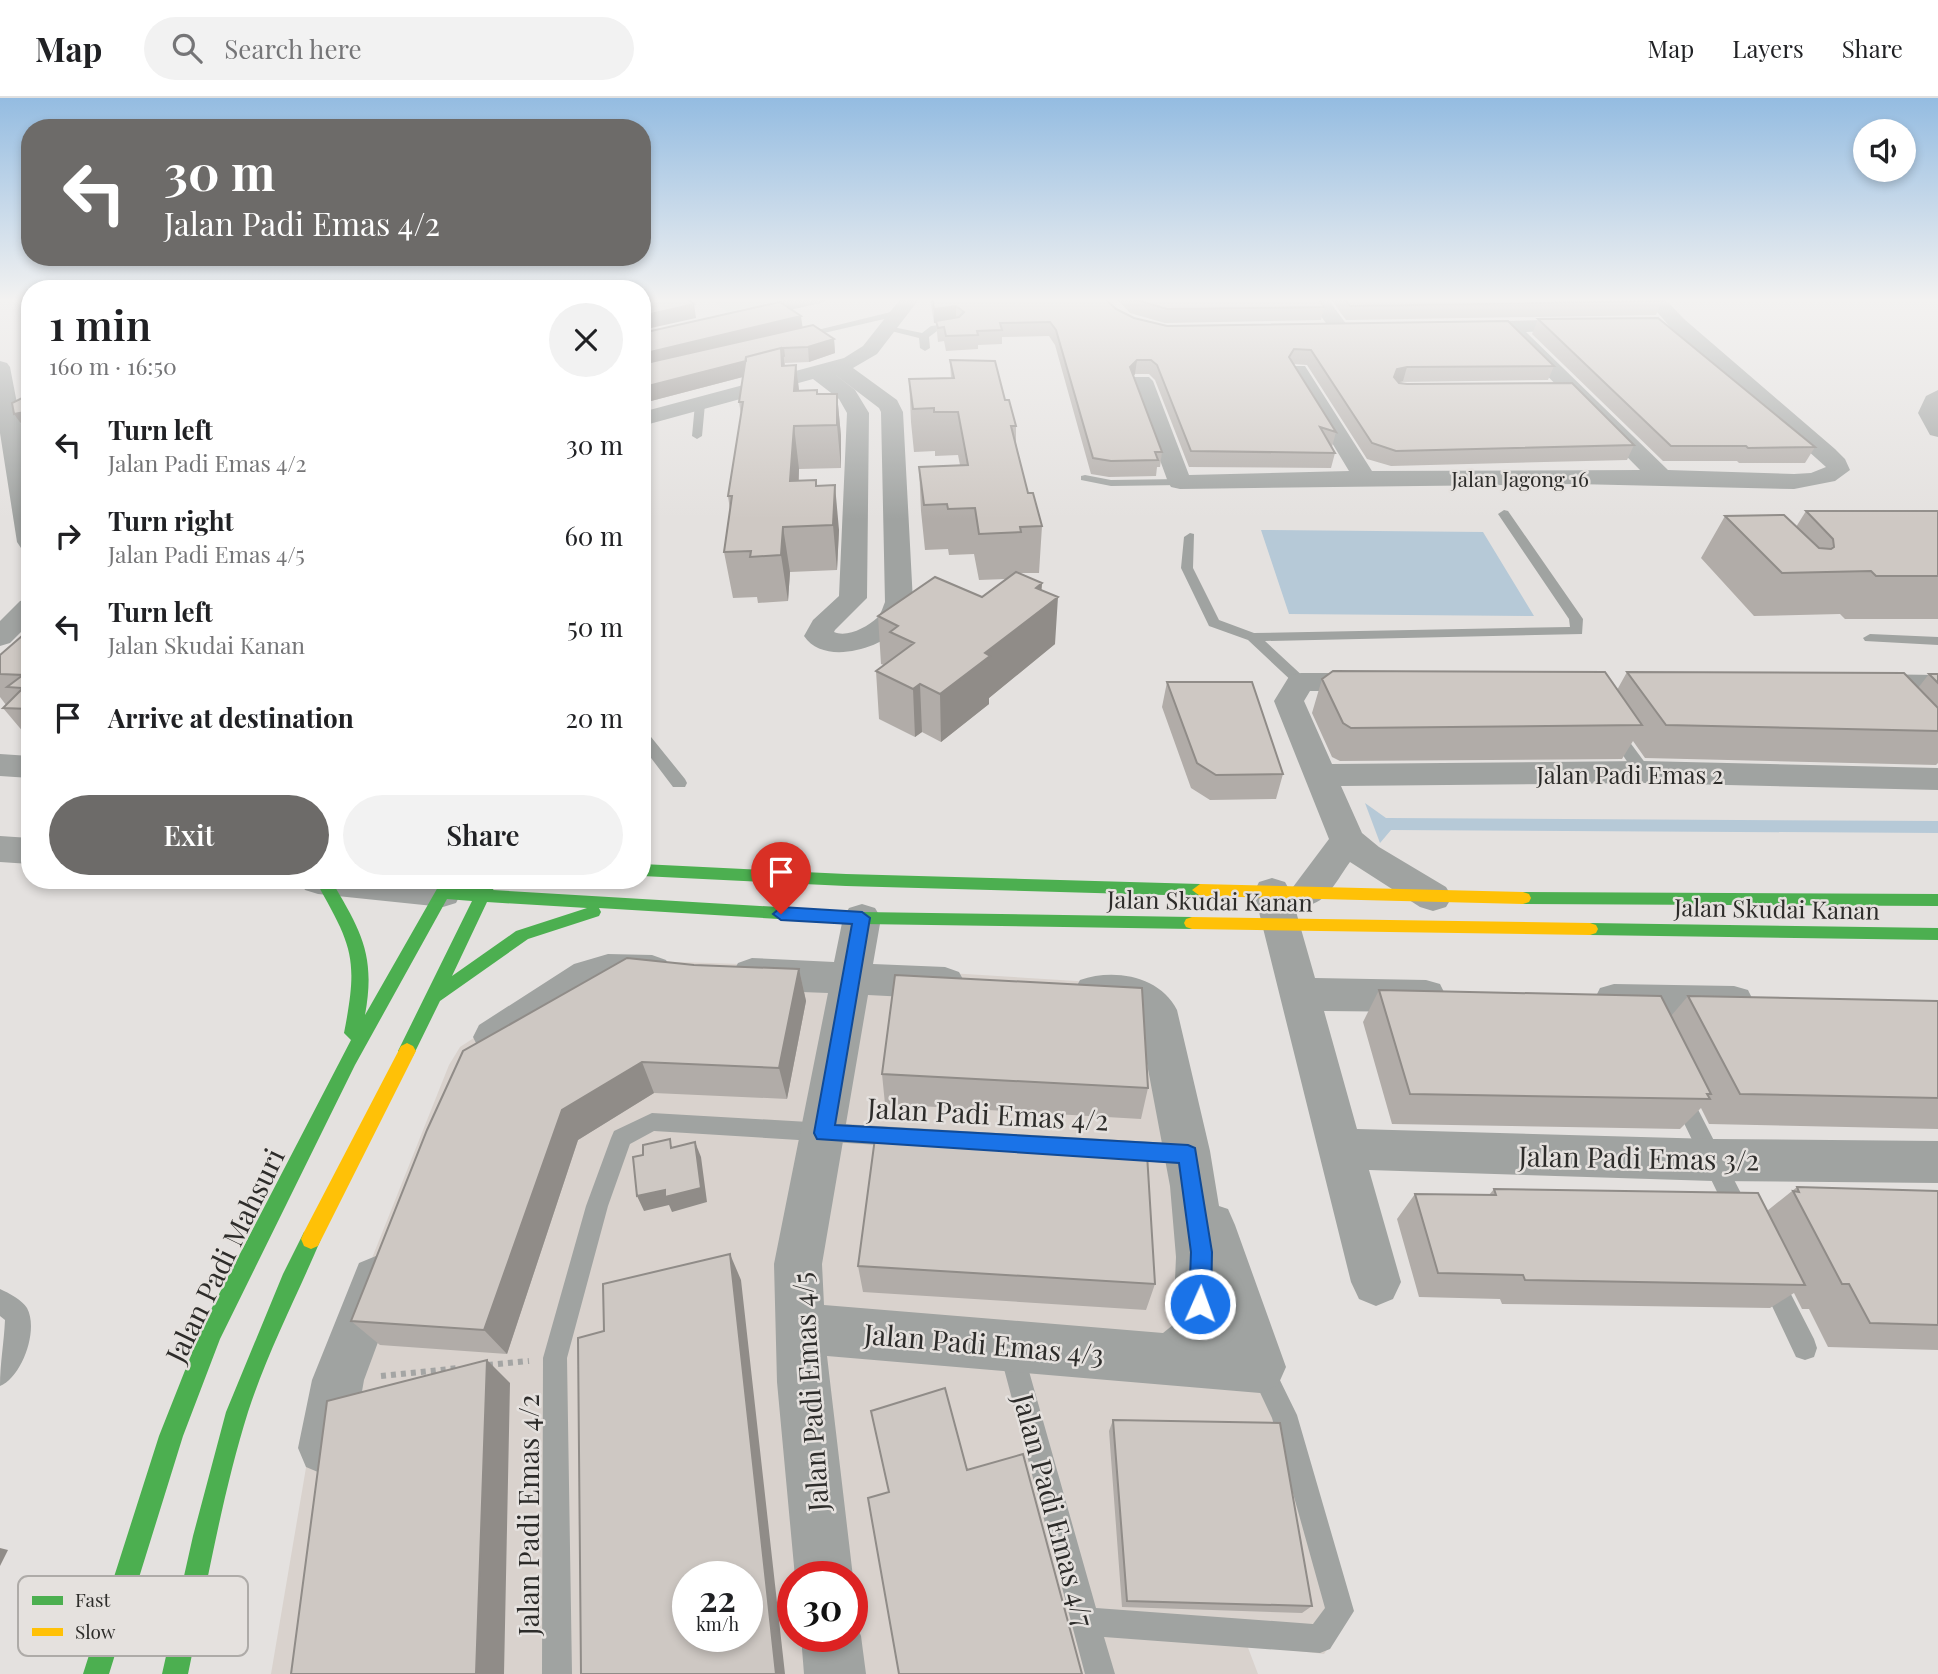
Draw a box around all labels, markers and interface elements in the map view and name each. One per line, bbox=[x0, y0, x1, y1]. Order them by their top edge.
search box bbox=[144, 17, 634, 80]
text: Map bbox=[35, 26, 102, 70]
icon: search bbox=[168, 29, 206, 67]
text: Search here bbox=[224, 31, 362, 66]
text: Map bbox=[1648, 32, 1694, 64]
text: Layers bbox=[1732, 32, 1804, 64]
text: Share bbox=[1842, 32, 1903, 64]
map controls bbox=[1853, 119, 1916, 182]
button: sound bbox=[1853, 119, 1916, 182]
text: 30 m bbox=[164, 138, 275, 203]
icon: left bbox=[49, 147, 140, 238]
text: Jalan Padi Emas 4/2 bbox=[164, 201, 440, 244]
text: 1 min bbox=[49, 296, 151, 352]
button: close bbox=[549, 303, 623, 377]
text: 160 m · 16:50 bbox=[49, 350, 177, 381]
text: Turn left bbox=[108, 412, 213, 447]
icon: left bbox=[49, 426, 87, 464]
text: 30 m bbox=[566, 427, 623, 462]
text: Jalan Padi Emas 4/2 bbox=[108, 447, 306, 478]
street label: Jalan Jagong 16 bbox=[1450, 464, 1589, 492]
text: Turn right bbox=[108, 503, 234, 538]
icon: right bbox=[49, 517, 87, 555]
text: 60 m bbox=[564, 518, 623, 553]
text: Jalan Padi Emas 4/5 bbox=[108, 538, 305, 569]
text: Turn left bbox=[108, 594, 213, 629]
icon: left bbox=[49, 608, 87, 646]
text: 50 m bbox=[567, 609, 623, 644]
text: Jalan Skudai Kanan bbox=[108, 629, 305, 660]
icon: arrive bbox=[49, 699, 87, 737]
text: Arrive at destination bbox=[108, 700, 354, 735]
text: 20 m bbox=[565, 700, 623, 735]
street label: Jalan Padi Emas 2 bbox=[1535, 758, 1724, 790]
button: Exit bbox=[49, 795, 329, 875]
button: Share bbox=[343, 795, 623, 875]
pin bbox=[751, 842, 811, 914]
icon: arrive bbox=[762, 853, 800, 891]
street label: Jalan Skudai Kanan bbox=[1106, 882, 1313, 918]
street label: Jalan Skudai Kanan bbox=[1673, 890, 1880, 926]
street label: Jalan Padi Emas 4/2 bbox=[865, 1088, 1110, 1138]
street label: Jalan Padi Emas 3/2 bbox=[1517, 1136, 1760, 1178]
street label: Jalan Padi Mahsuri bbox=[156, 1142, 292, 1369]
position arrow bbox=[1163, 1267, 1237, 1341]
street label: Jalan Padi Emas 4/5 bbox=[782, 1271, 836, 1514]
street label: Jalan Padi Emas 4/3 bbox=[862, 1314, 1105, 1372]
street label: Jalan Padi Emas 4/7 bbox=[1006, 1388, 1104, 1631]
street label: Jalan Padi Emas 4/2 bbox=[509, 1394, 546, 1637]
speed limit sign: 30 bbox=[777, 1561, 868, 1652]
text: 22 bbox=[699, 1574, 736, 1621]
legend bbox=[18, 1576, 248, 1656]
text: Fast bbox=[75, 1586, 111, 1612]
text: km/h bbox=[696, 1612, 739, 1636]
text: Slow bbox=[75, 1618, 116, 1644]

